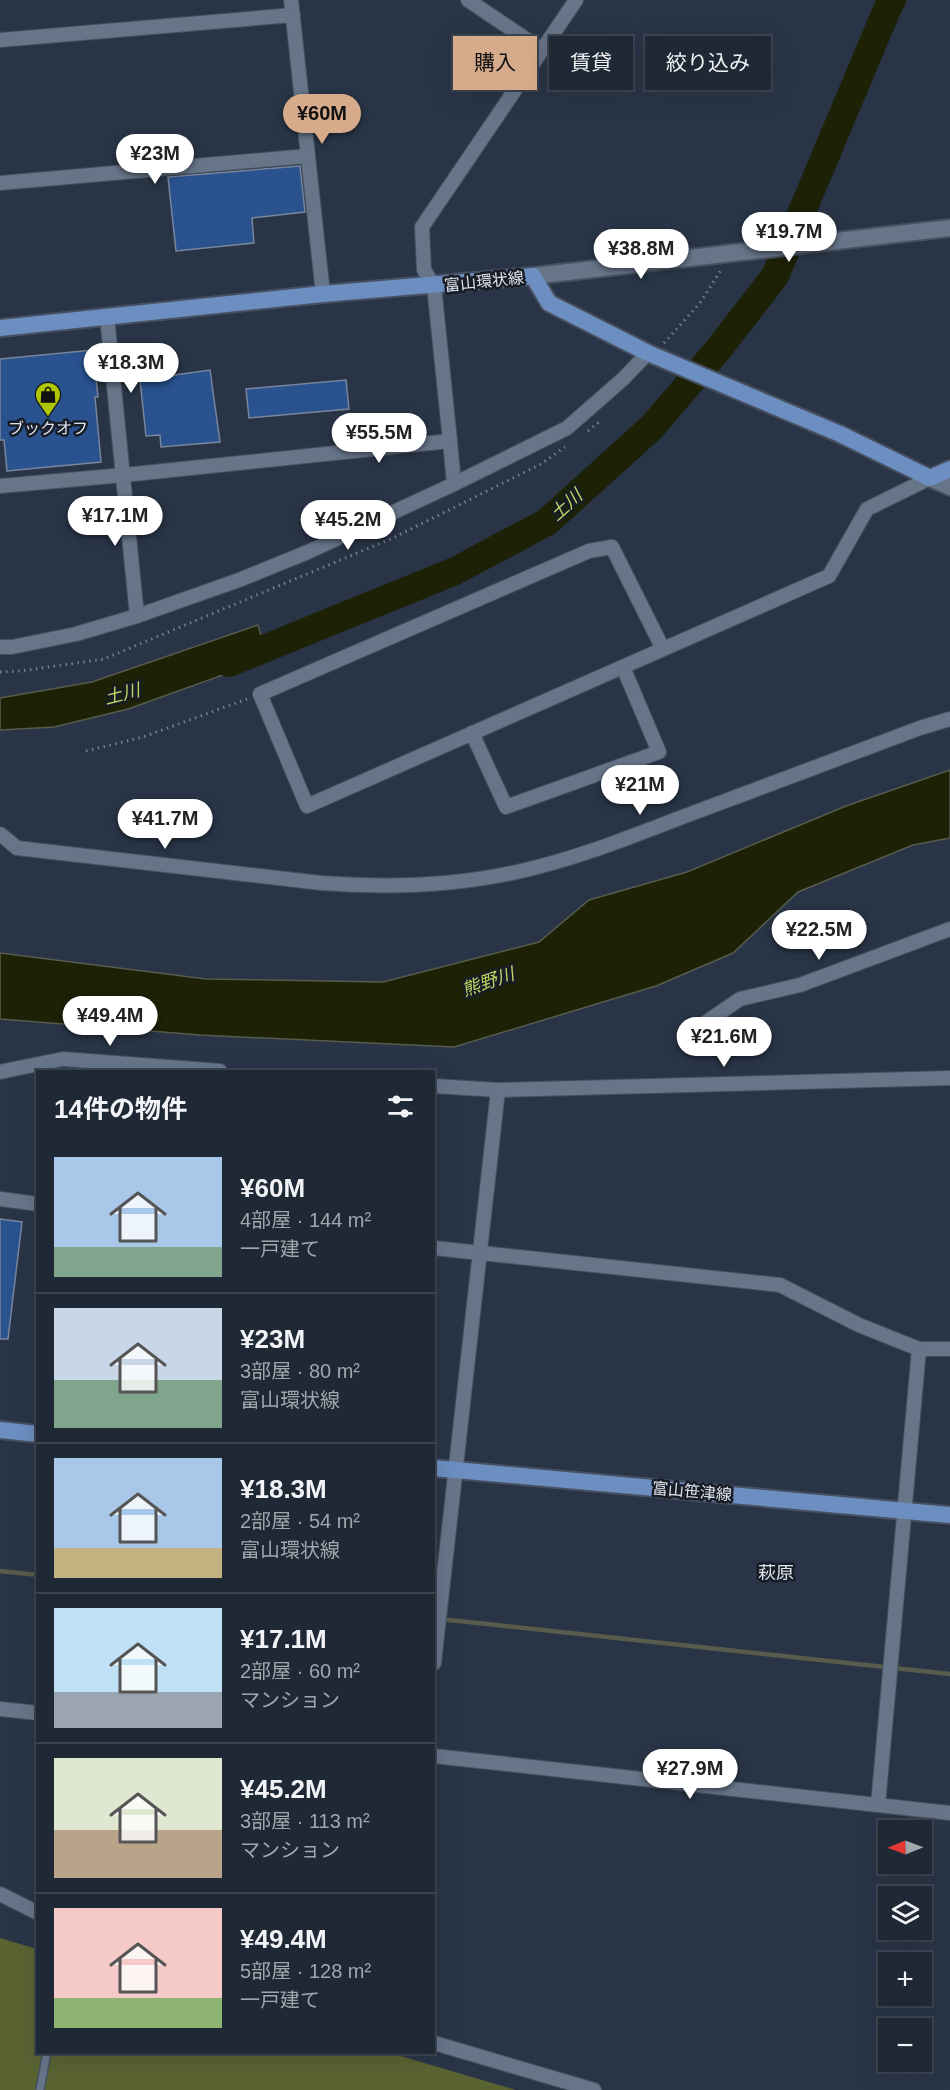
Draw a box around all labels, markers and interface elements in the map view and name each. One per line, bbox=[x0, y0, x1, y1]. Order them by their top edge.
chip: 購入 bbox=[453, 36, 537, 90]
chip: 賃貸 bbox=[549, 36, 633, 90]
chip: 絞り込み bbox=[645, 36, 771, 90]
pin: ¥60M bbox=[286, 94, 358, 145]
text: ¥60M bbox=[297, 102, 347, 124]
pin: ¥23M bbox=[119, 134, 191, 185]
text: ¥23M bbox=[130, 142, 180, 164]
pin: ¥19.7M bbox=[740, 212, 838, 263]
text: ¥19.7M bbox=[756, 220, 822, 242]
pin: ¥38.8M bbox=[592, 229, 690, 280]
text: ¥38.8M bbox=[608, 237, 674, 259]
street label: 富山環状線 bbox=[443, 269, 525, 294]
pin: ¥18.3M bbox=[82, 343, 180, 394]
text: ¥18.3M bbox=[98, 351, 164, 373]
shop icon: ブックオフ bbox=[33, 380, 63, 418]
pin: ¥55.5M bbox=[330, 413, 428, 464]
place label: ブックオフ bbox=[8, 420, 88, 437]
text: ¥55.5M bbox=[346, 421, 412, 443]
water label: 土川 bbox=[546, 484, 588, 524]
pin: ¥17.1M bbox=[66, 496, 164, 547]
pin: ¥45.2M bbox=[299, 500, 397, 551]
text: ¥17.1M bbox=[82, 504, 148, 526]
text: ¥45.2M bbox=[315, 508, 381, 530]
water label: 土川 bbox=[102, 679, 144, 708]
pin: ¥21M bbox=[604, 765, 676, 816]
text: ¥21M bbox=[615, 773, 665, 795]
pin: ¥41.7M bbox=[116, 799, 214, 850]
text: ¥41.7M bbox=[132, 807, 198, 829]
pin: ¥22.5M bbox=[770, 910, 868, 961]
text: ¥22.5M bbox=[786, 918, 852, 940]
water label: 熊野川 bbox=[459, 963, 519, 1000]
pin: ¥49.4M bbox=[61, 996, 159, 1047]
text: ¥49.4M bbox=[77, 1004, 143, 1026]
pin: ¥21.6M bbox=[675, 1017, 773, 1068]
text: ¥21.6M bbox=[691, 1025, 757, 1047]
icon: filters bbox=[384, 1090, 417, 1123]
text: 14件の物件 bbox=[54, 1094, 187, 1124]
text: ¥60M bbox=[240, 1173, 305, 1203]
icon: home bbox=[102, 1181, 174, 1253]
text: 4部屋 · 144 m² bbox=[240, 1209, 371, 1231]
text: 一戸建て bbox=[240, 1238, 320, 1260]
text: ¥23M bbox=[240, 1324, 305, 1354]
icon: home bbox=[102, 1332, 174, 1404]
text: 3部屋 · 80 m² bbox=[240, 1360, 360, 1382]
text: 富山環状線 bbox=[240, 1389, 340, 1411]
text: ¥18.3M bbox=[240, 1474, 327, 1504]
street label: 富山笹津線 bbox=[651, 1480, 733, 1503]
icon: home bbox=[102, 1482, 174, 1554]
text: 2部屋 · 54 m² bbox=[240, 1510, 360, 1532]
text: 富山環状線 bbox=[240, 1539, 340, 1561]
district label: 萩原 bbox=[758, 1563, 794, 1583]
text: ¥17.1M bbox=[240, 1624, 327, 1654]
icon: home bbox=[102, 1632, 174, 1704]
text: 2部屋 · 60 m² bbox=[240, 1660, 360, 1682]
text: マンション bbox=[240, 1689, 340, 1711]
pin: ¥27.9M bbox=[641, 1749, 739, 1800]
text: ¥27.9M bbox=[657, 1757, 723, 1779]
text: ¥45.2M bbox=[240, 1774, 327, 1804]
icon: home bbox=[102, 1782, 174, 1854]
text: 3部屋 · 113 m² bbox=[240, 1810, 370, 1832]
north arrow bbox=[878, 1820, 932, 1874]
map controls bbox=[878, 1820, 932, 2072]
text: マンション bbox=[240, 1839, 340, 1861]
button: layers bbox=[878, 1886, 932, 1940]
text: ¥49.4M bbox=[240, 1924, 327, 1954]
icon: home bbox=[102, 1932, 174, 2004]
button: + bbox=[878, 1952, 932, 2006]
text: 5部屋 · 128 m² bbox=[240, 1960, 371, 1982]
text: 一戸建て bbox=[240, 1989, 320, 2011]
button: − bbox=[878, 2018, 932, 2072]

